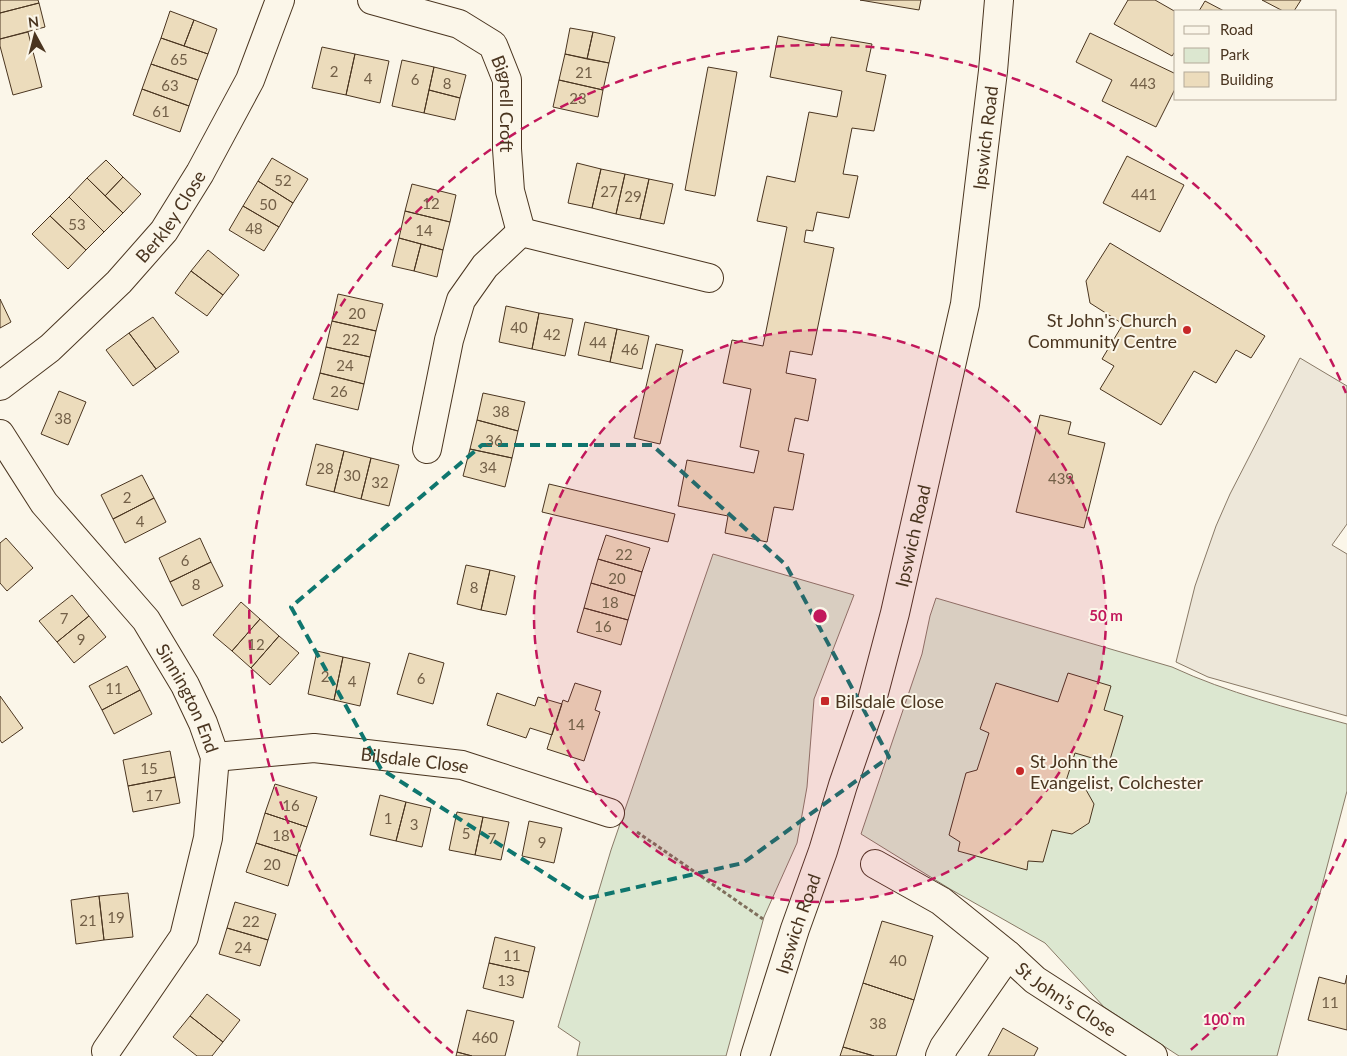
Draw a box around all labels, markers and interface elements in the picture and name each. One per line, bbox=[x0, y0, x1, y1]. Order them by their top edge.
north arrow bbox=[10, 10, 60, 60]
legend bbox=[1174, 10, 1337, 100]
text: N bbox=[27, 13, 40, 31]
text: Road bbox=[1220, 20, 1253, 38]
text: Park bbox=[1220, 45, 1250, 63]
house number: 65 bbox=[170, 50, 188, 68]
street label: Bignell Croft bbox=[487, 52, 518, 153]
house number: 2 bbox=[330, 62, 338, 80]
house number: 21 bbox=[575, 63, 593, 81]
house number: 4 bbox=[364, 69, 373, 87]
house number: 6 bbox=[411, 70, 420, 88]
text: Building bbox=[1220, 70, 1273, 88]
house number: 8 bbox=[443, 74, 451, 92]
house number: 443 bbox=[1130, 74, 1156, 92]
house number: 63 bbox=[161, 76, 179, 94]
street label: Ipswich Road bbox=[968, 85, 1002, 191]
house number: 23 bbox=[569, 89, 587, 107]
house number: 61 bbox=[152, 102, 170, 120]
street label: Berkley Close bbox=[131, 166, 210, 267]
house number: 52 bbox=[274, 171, 292, 189]
house number: 27 bbox=[600, 182, 618, 200]
house number: 441 bbox=[1131, 185, 1157, 203]
house number: 29 bbox=[624, 187, 642, 205]
house number: 12 bbox=[422, 194, 440, 212]
house number: 50 bbox=[259, 195, 277, 213]
house number: 53 bbox=[68, 215, 86, 233]
house number: 48 bbox=[245, 219, 263, 237]
house number: 14 bbox=[415, 221, 433, 239]
house number: 20 bbox=[348, 304, 366, 322]
place label: St John's Church Community Centre bbox=[1028, 309, 1177, 352]
house number: 40 bbox=[510, 318, 528, 336]
marker: St John's Church Community Centre bbox=[1181, 324, 1193, 336]
house number: 42 bbox=[543, 325, 561, 343]
house number: 22 bbox=[342, 330, 360, 348]
house number: 44 bbox=[589, 333, 607, 351]
house number: 46 bbox=[621, 340, 639, 358]
house number: 24 bbox=[336, 356, 354, 374]
house number: 26 bbox=[330, 382, 348, 400]
house number: 38 bbox=[492, 402, 510, 420]
house number: 38 bbox=[54, 409, 72, 427]
house number: 36 bbox=[485, 431, 503, 449]
house number: 34 bbox=[479, 458, 497, 476]
house number: 28 bbox=[316, 459, 334, 477]
house number: 30 bbox=[343, 466, 361, 484]
house number: 439 bbox=[1048, 469, 1074, 487]
house number: 32 bbox=[371, 473, 389, 491]
street label: Ipswich Road bbox=[890, 482, 935, 589]
house number: 2 bbox=[123, 488, 131, 506]
house number: 4 bbox=[136, 512, 145, 530]
house number: 22 bbox=[615, 545, 633, 563]
house number: 6 bbox=[181, 551, 190, 569]
house number: 20 bbox=[608, 569, 626, 587]
house number: 8 bbox=[192, 575, 200, 593]
house number: 8 bbox=[470, 578, 478, 596]
house number: 18 bbox=[601, 593, 619, 611]
text: 50 m bbox=[1089, 606, 1123, 624]
centre of rings bbox=[811, 607, 829, 625]
house number: 7 bbox=[60, 609, 69, 627]
house number: 16 bbox=[594, 617, 612, 635]
house number: 9 bbox=[77, 630, 85, 648]
house number: 12 bbox=[247, 635, 265, 653]
street label: Sinnington End bbox=[152, 639, 224, 756]
house number: 2 bbox=[321, 667, 329, 685]
house number: 6 bbox=[417, 669, 426, 687]
house number: 4 bbox=[348, 672, 357, 690]
house number: 11 bbox=[105, 679, 123, 697]
place label: Bilsdale Close bbox=[835, 690, 944, 712]
marker: Bilsdale Close bbox=[819, 695, 831, 707]
house number: 14 bbox=[567, 715, 585, 733]
street label: Bilsdale Close bbox=[359, 742, 472, 778]
place label: St John the Evangelist, Colchester bbox=[1030, 750, 1203, 793]
house number: 15 bbox=[140, 759, 158, 777]
marker: St John the Evangelist, Colchester bbox=[1014, 765, 1026, 777]
house number: 17 bbox=[145, 786, 163, 804]
house number: 16 bbox=[282, 796, 300, 814]
house number: 1 bbox=[384, 809, 392, 827]
house number: 3 bbox=[410, 815, 418, 833]
house number: 5 bbox=[462, 824, 470, 842]
house number: 18 bbox=[272, 826, 290, 844]
house number: 7 bbox=[488, 829, 497, 847]
house number: 9 bbox=[538, 833, 546, 851]
house number: 20 bbox=[263, 855, 281, 873]
street label: Ipswich Road bbox=[771, 871, 825, 977]
house number: 19 bbox=[107, 908, 125, 926]
house number: 21 bbox=[79, 911, 97, 929]
house number: 22 bbox=[242, 912, 260, 930]
house number: 24 bbox=[234, 938, 252, 956]
house number: 11 bbox=[503, 946, 521, 964]
house number: 40 bbox=[889, 951, 907, 969]
street label: St John's Close bbox=[1011, 957, 1121, 1041]
house number: 13 bbox=[497, 971, 515, 989]
house number: 11 bbox=[1321, 993, 1339, 1011]
text: 100 m bbox=[1203, 1010, 1245, 1028]
house number: 38 bbox=[869, 1014, 887, 1032]
house number: 460 bbox=[472, 1028, 498, 1046]

